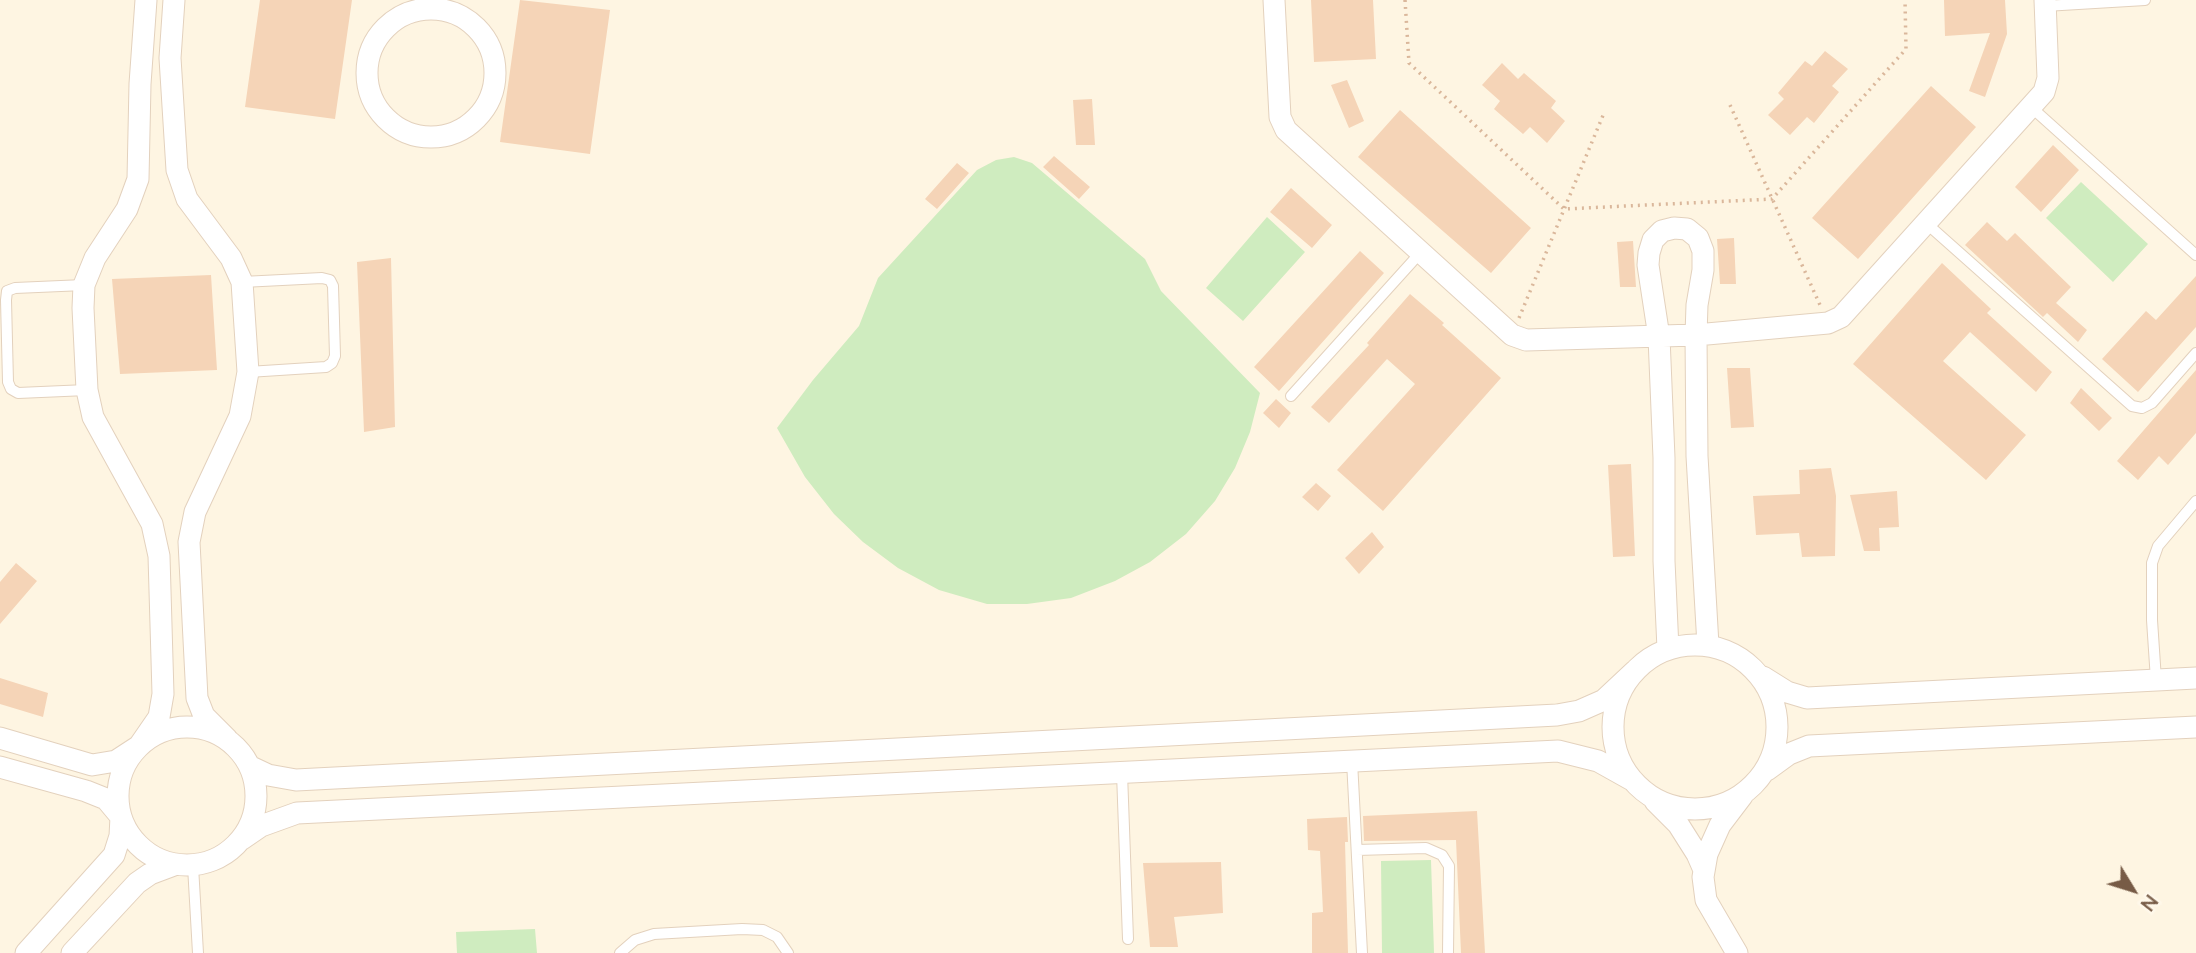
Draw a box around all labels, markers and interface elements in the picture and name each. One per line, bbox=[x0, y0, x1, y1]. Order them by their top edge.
north arrow bbox=[2098, 855, 2168, 925]
text: N bbox=[2136, 890, 2164, 916]

